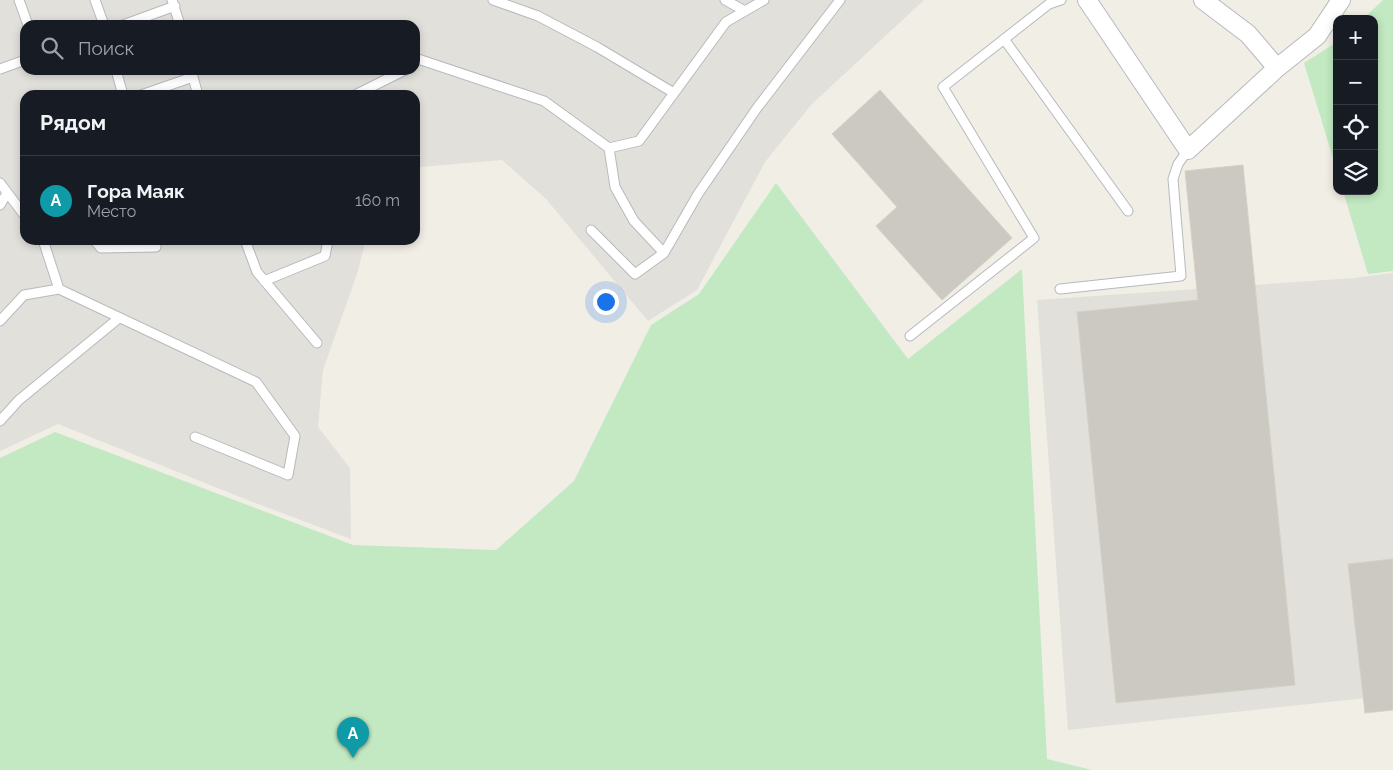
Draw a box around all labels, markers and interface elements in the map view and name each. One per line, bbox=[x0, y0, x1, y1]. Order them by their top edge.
map controls bbox=[1333, 15, 1378, 195]
button: + bbox=[1333, 15, 1378, 60]
search box bbox=[20, 20, 420, 75]
icon: search bbox=[38, 34, 66, 62]
text: Поиск bbox=[78, 37, 134, 59]
button: − bbox=[1333, 60, 1378, 105]
button: locate bbox=[1333, 105, 1378, 150]
text: Рядом bbox=[40, 110, 106, 135]
button: layers bbox=[1333, 150, 1378, 195]
text: Гора Маяк bbox=[87, 180, 185, 202]
text: A bbox=[51, 191, 61, 210]
text: 160 m bbox=[355, 191, 400, 210]
text: Место bbox=[87, 202, 136, 221]
your location bbox=[593, 289, 619, 315]
pin: A bbox=[337, 717, 369, 758]

